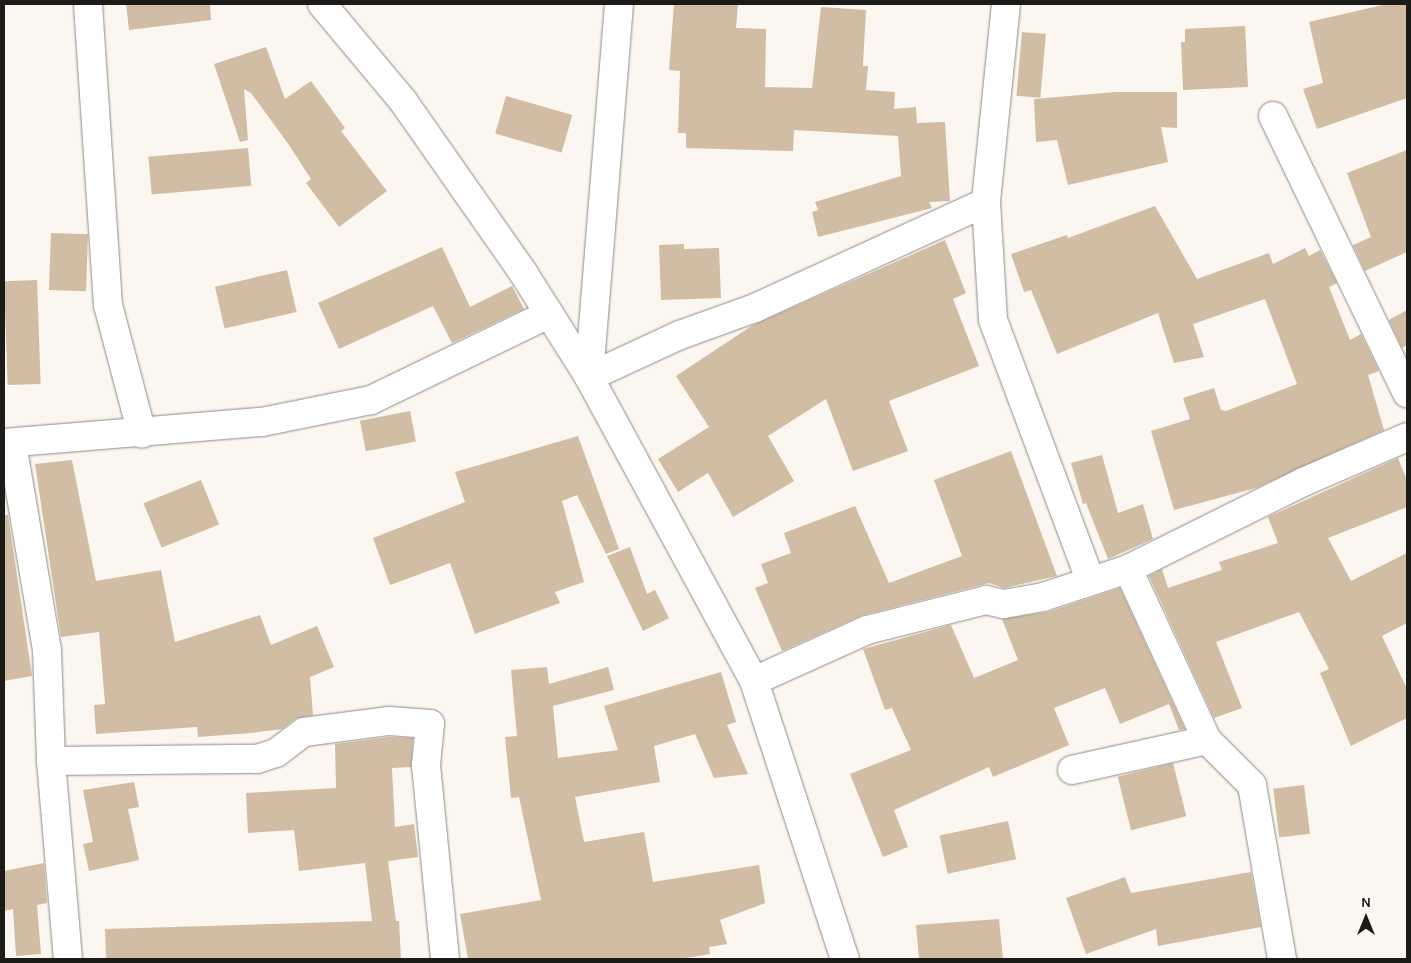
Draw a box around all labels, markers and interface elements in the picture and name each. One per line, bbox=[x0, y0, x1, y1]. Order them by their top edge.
north arrow bbox=[1341, 893, 1391, 943]
text: N bbox=[1361, 894, 1371, 911]

